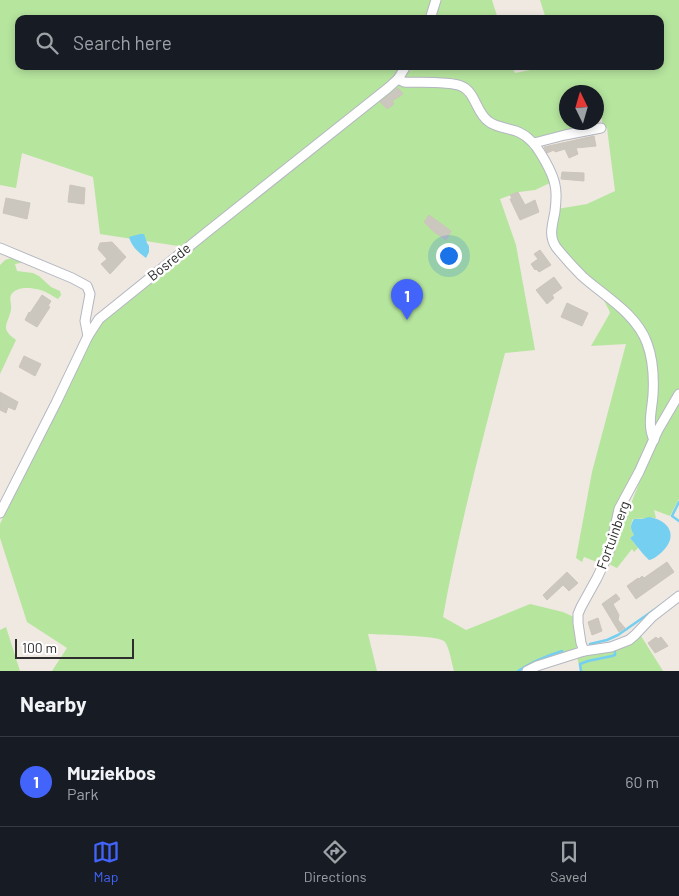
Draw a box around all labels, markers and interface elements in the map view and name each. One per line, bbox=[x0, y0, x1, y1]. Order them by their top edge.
search box bbox=[15, 15, 664, 70]
icon: search bbox=[33, 29, 61, 57]
text: Search here bbox=[73, 31, 172, 54]
north arrow bbox=[559, 85, 604, 130]
street label: Bosrede bbox=[144, 239, 194, 284]
your location bbox=[436, 243, 462, 269]
pin: 1 bbox=[391, 279, 423, 320]
street label: Fortuinberg bbox=[592, 498, 633, 571]
scale bar bbox=[15, 636, 134, 659]
text: 100 m bbox=[22, 639, 57, 656]
text: Nearby bbox=[20, 691, 86, 716]
text: Muziekbos bbox=[67, 761, 156, 784]
text: 1 bbox=[33, 772, 39, 791]
text: 60 m bbox=[625, 772, 659, 791]
text: Park bbox=[67, 784, 98, 803]
tab: Map bbox=[92, 838, 120, 885]
tab: Directions bbox=[304, 838, 366, 885]
tab: Saved bbox=[550, 838, 587, 885]

